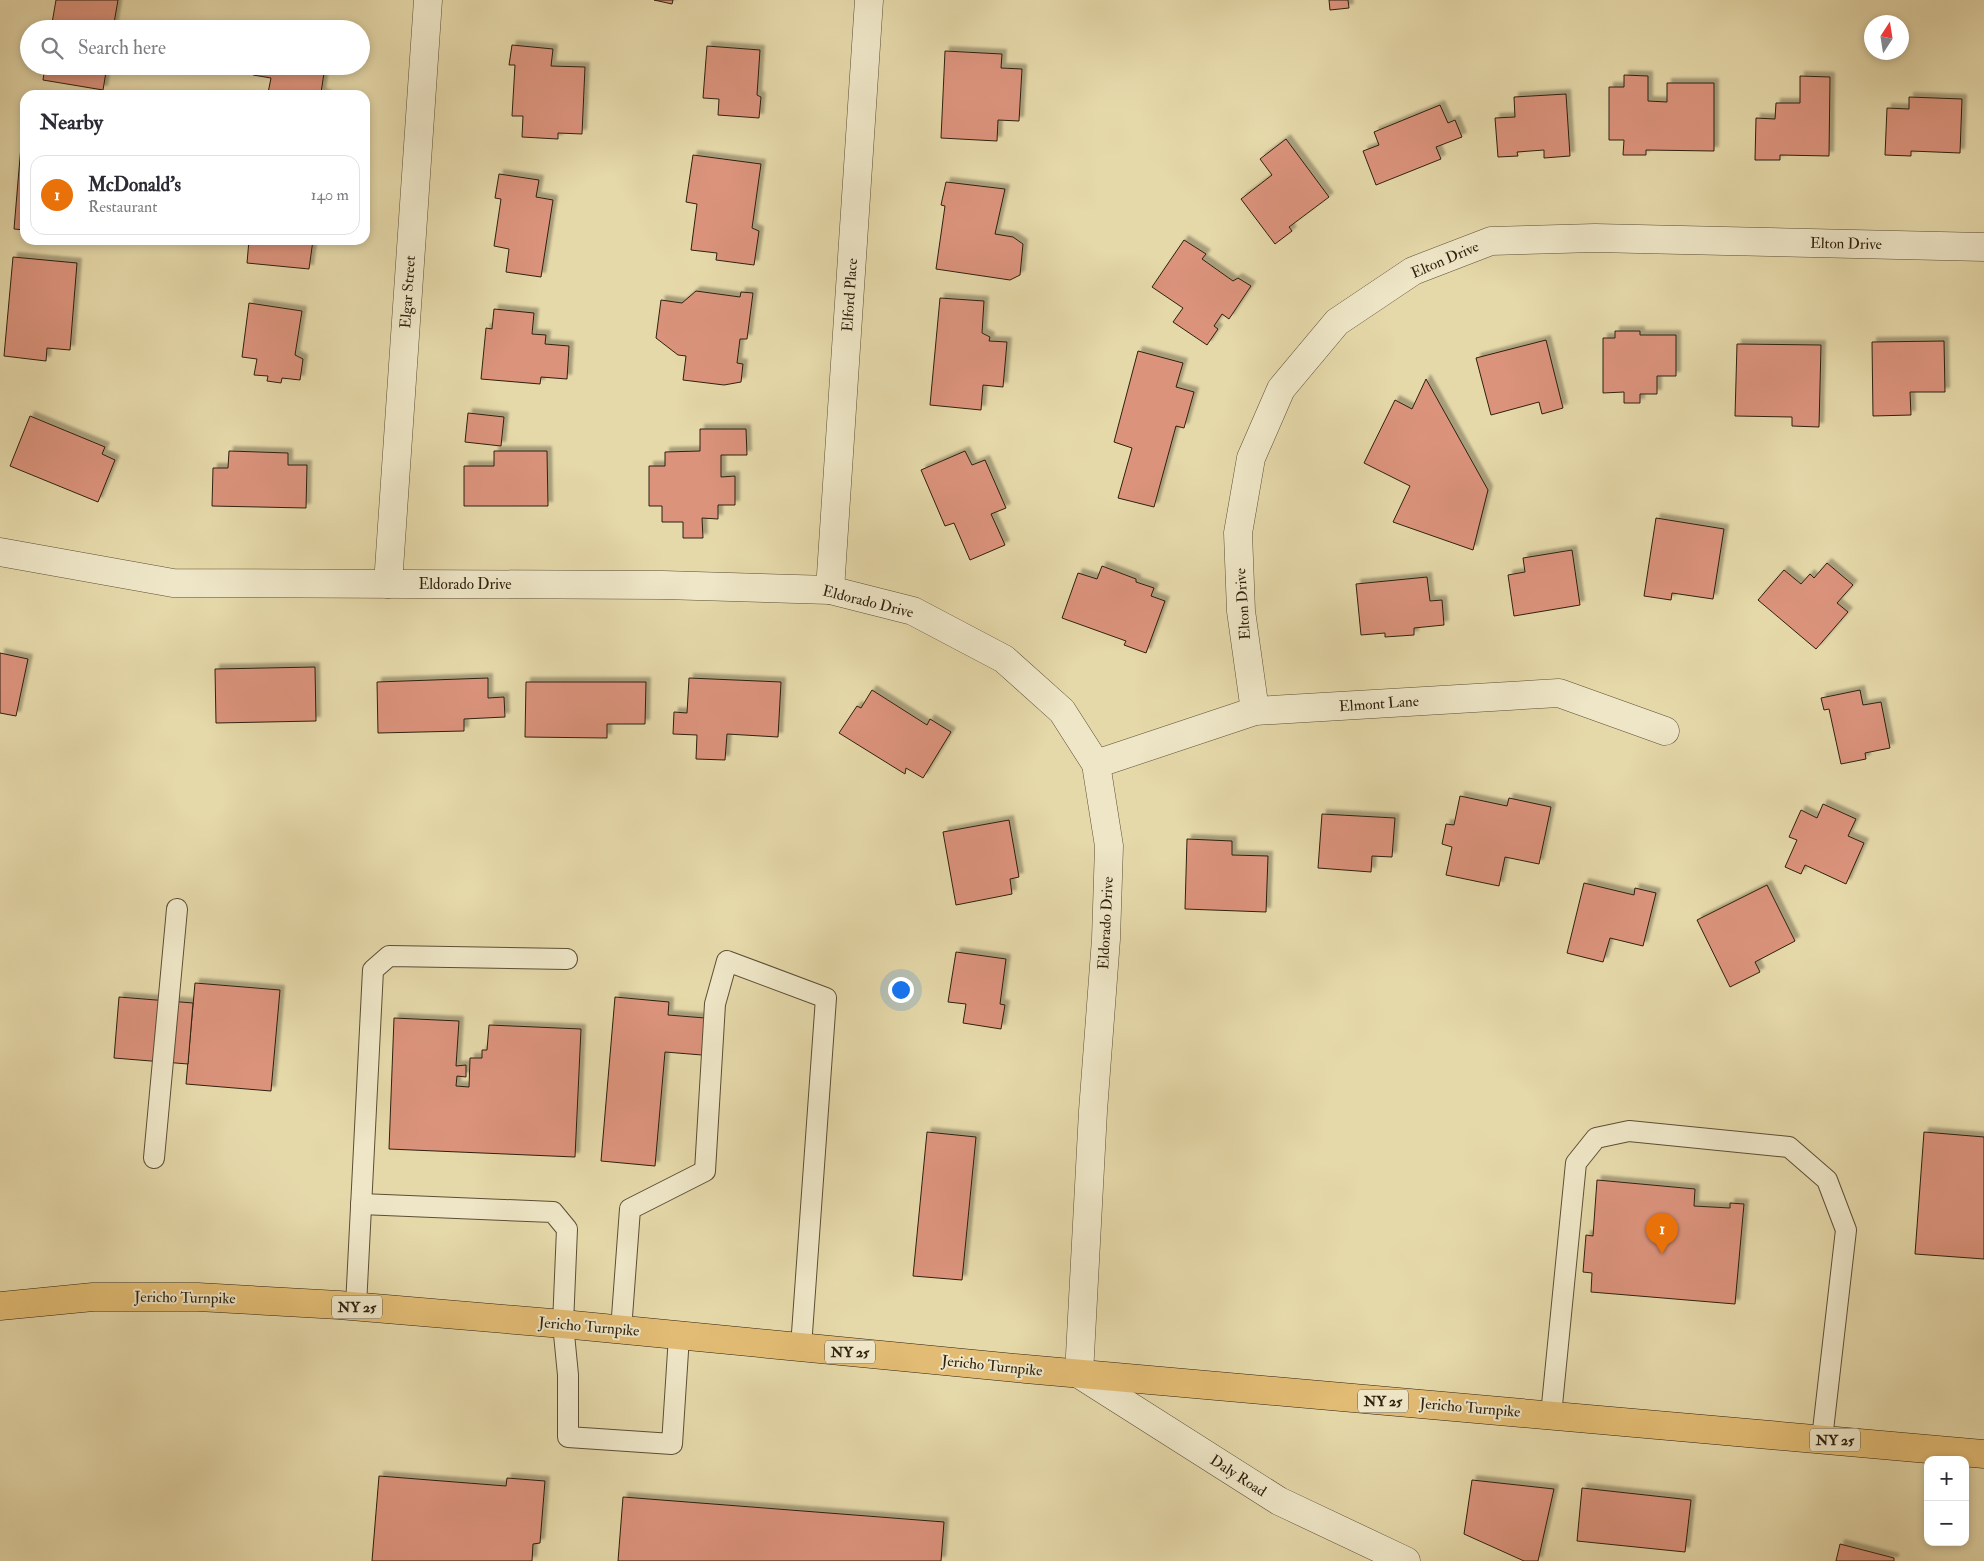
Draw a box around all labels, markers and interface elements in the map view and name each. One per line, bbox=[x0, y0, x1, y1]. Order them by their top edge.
north arrow bbox=[1864, 15, 1909, 60]
search box bbox=[20, 20, 370, 75]
icon: search bbox=[38, 34, 66, 62]
text: Search here bbox=[78, 36, 166, 60]
text: Nearby bbox=[40, 109, 103, 136]
text: McDonald's bbox=[88, 173, 181, 197]
text: 1 bbox=[54, 185, 60, 205]
text: 140 m bbox=[311, 185, 349, 205]
text: Restaurant bbox=[88, 197, 157, 217]
street label: Elton Drive bbox=[1810, 234, 1882, 254]
street label: Elton Drive bbox=[1408, 237, 1482, 283]
street label: Elgar Street bbox=[396, 255, 420, 329]
street label: Elford Place bbox=[838, 258, 862, 332]
street label: Elton Drive bbox=[1231, 568, 1255, 640]
street label: Eldorado Drive bbox=[418, 575, 512, 594]
street label: Eldorado Drive bbox=[821, 582, 915, 622]
street label: Elmont Lane bbox=[1338, 692, 1420, 716]
street label: Eldorado Drive bbox=[1094, 876, 1118, 970]
your location bbox=[888, 977, 914, 1003]
pin: 1 bbox=[1646, 1213, 1678, 1254]
street label: Jericho Turnpike bbox=[133, 1288, 236, 1309]
road number: NY 25 bbox=[332, 1295, 382, 1318]
street label: Jericho Turnpike bbox=[537, 1313, 640, 1342]
road number: NY 25 bbox=[825, 1340, 875, 1364]
street label: Jericho Turnpike bbox=[940, 1351, 1043, 1382]
road number: NY 25 bbox=[1358, 1390, 1408, 1412]
street label: Jericho Turnpike bbox=[1418, 1394, 1521, 1423]
road number: NY 25 bbox=[1810, 1428, 1860, 1452]
street label: Daly Road bbox=[1206, 1451, 1270, 1502]
map controls bbox=[1924, 1456, 1969, 1546]
button: + bbox=[1924, 1456, 1969, 1501]
button: − bbox=[1924, 1501, 1969, 1546]

